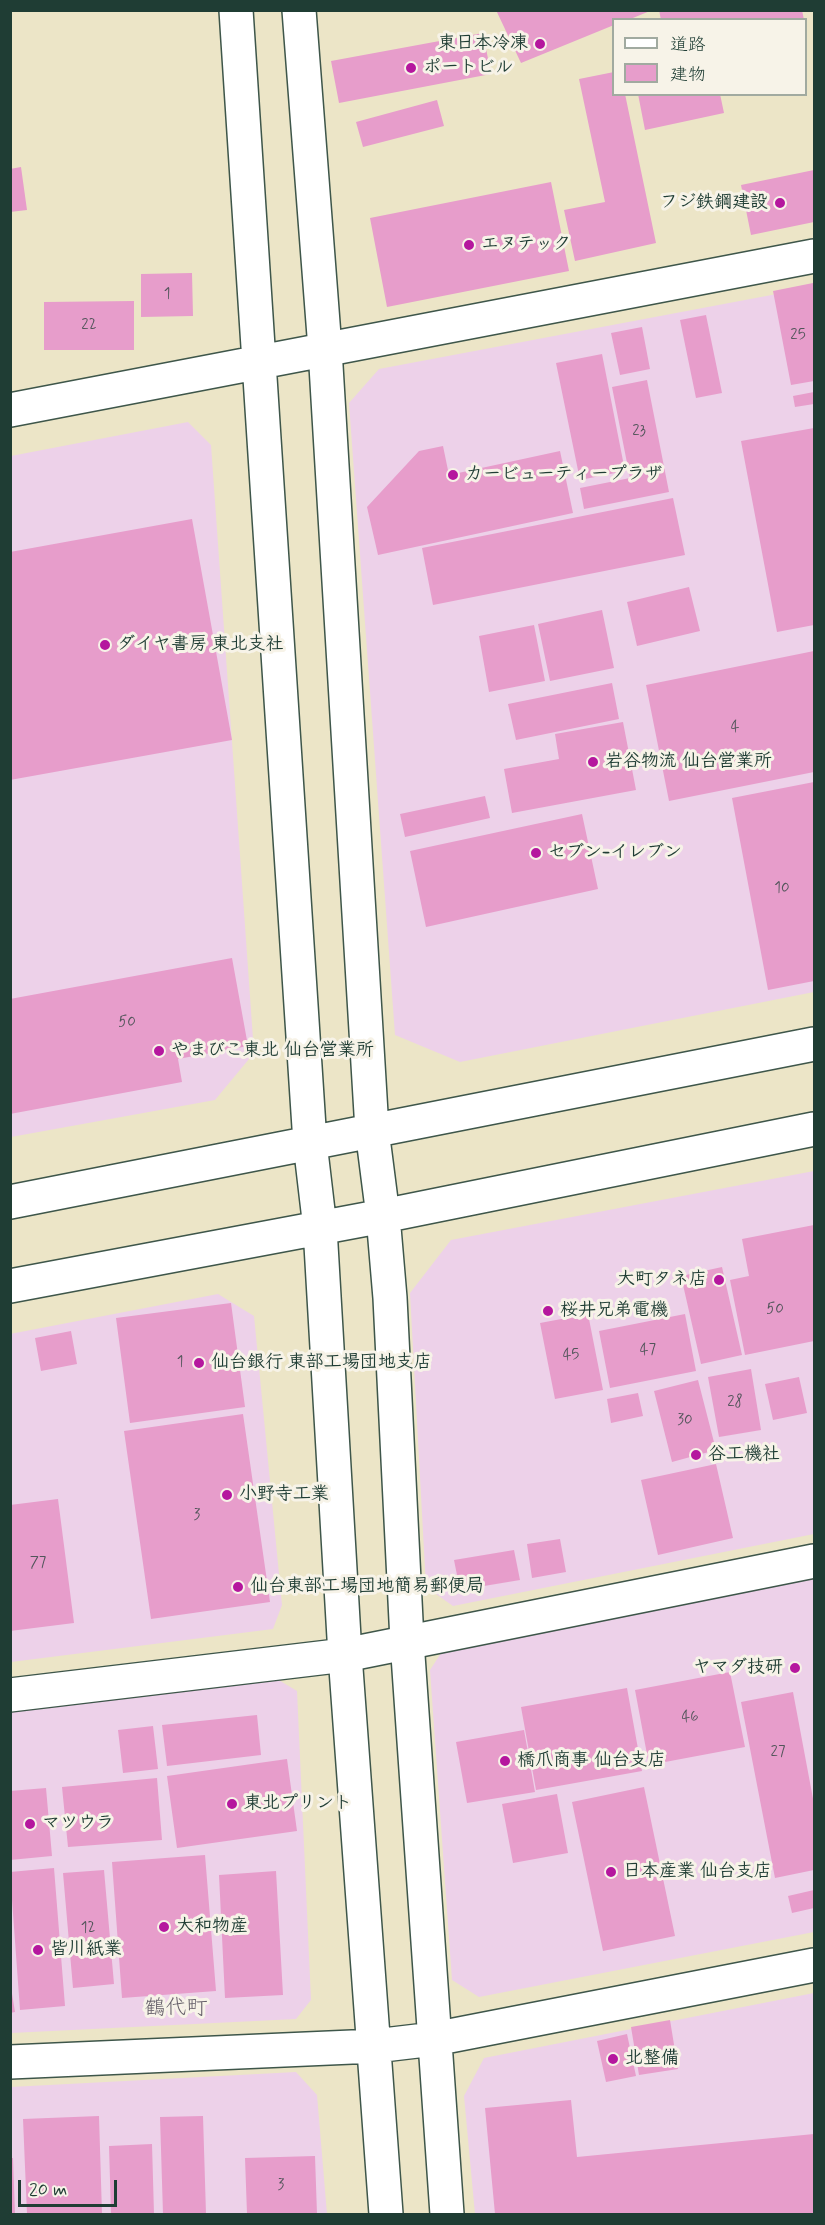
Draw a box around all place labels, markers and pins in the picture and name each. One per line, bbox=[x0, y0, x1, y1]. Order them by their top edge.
place label: 東日本冷凍 bbox=[438, 33, 528, 55]
marker: 東日本冷凍 bbox=[533, 37, 547, 51]
place label: ポートビル bbox=[423, 57, 513, 79]
marker: ポートビル bbox=[404, 61, 418, 75]
place label: フジ鉄鋼建設 bbox=[660, 192, 768, 214]
marker: フジ鉄鋼建設 bbox=[773, 196, 787, 210]
place label: エヌテック bbox=[481, 234, 571, 256]
marker: エヌテック bbox=[462, 238, 476, 252]
place label: カービューティープラザ bbox=[465, 464, 663, 486]
marker: カービューティープラザ bbox=[446, 468, 460, 482]
place label: ダイヤ書房 東北支社 bbox=[117, 634, 284, 656]
marker: ダイヤ書房 東北支社 bbox=[98, 638, 112, 652]
place label: 岩谷物流 仙台営業所 bbox=[605, 751, 772, 773]
marker: 岩谷物流 仙台営業所 bbox=[586, 755, 600, 769]
place label: セブン-イレブン bbox=[548, 842, 682, 864]
marker: セブン-イレブン bbox=[529, 846, 543, 860]
place label: やまびこ東北 仙台営業所 bbox=[171, 1040, 374, 1062]
marker: やまびこ東北 仙台営業所 bbox=[152, 1044, 166, 1058]
place label: 大町タネ店 bbox=[617, 1269, 707, 1291]
marker: 大町タネ店 bbox=[712, 1273, 726, 1287]
place label: 桜井兄弟電機 bbox=[560, 1300, 668, 1322]
marker: 桜井兄弟電機 bbox=[541, 1304, 555, 1318]
place label: 仙台銀行 東部工場団地支店 bbox=[211, 1352, 432, 1374]
marker: 仙台銀行 東部工場団地支店 bbox=[192, 1356, 206, 1370]
place label: 谷工機社 bbox=[708, 1444, 780, 1466]
marker: 谷工機社 bbox=[689, 1448, 703, 1462]
place label: 小野寺工業 bbox=[239, 1484, 329, 1506]
marker: 小野寺工業 bbox=[220, 1488, 234, 1502]
place label: 仙台東部工場団地簡易郵便局 bbox=[250, 1576, 484, 1598]
marker: 仙台東部工場団地簡易郵便局 bbox=[231, 1580, 245, 1594]
place label: ヤマダ技研 bbox=[693, 1657, 783, 1679]
marker: ヤマダ技研 bbox=[788, 1661, 802, 1675]
place label: 橋爪商事 仙台支店 bbox=[517, 1750, 666, 1772]
marker: 橋爪商事 仙台支店 bbox=[498, 1754, 512, 1768]
place label: 東北プリント bbox=[244, 1793, 352, 1815]
marker: 東北プリント bbox=[225, 1797, 239, 1811]
place label: マツウラ bbox=[42, 1813, 114, 1835]
marker: マツウラ bbox=[23, 1817, 37, 1831]
place label: 日本産業 仙台支店 bbox=[623, 1861, 772, 1883]
marker: 日本産業 仙台支店 bbox=[604, 1865, 618, 1879]
place label: 大和物産 bbox=[176, 1916, 248, 1938]
marker: 大和物産 bbox=[157, 1920, 171, 1934]
place label: 皆川紙業 bbox=[50, 1939, 122, 1961]
marker: 皆川紙業 bbox=[31, 1943, 45, 1957]
place label: 北整備 bbox=[625, 2048, 679, 2070]
marker: 北整備 bbox=[606, 2052, 620, 2066]

